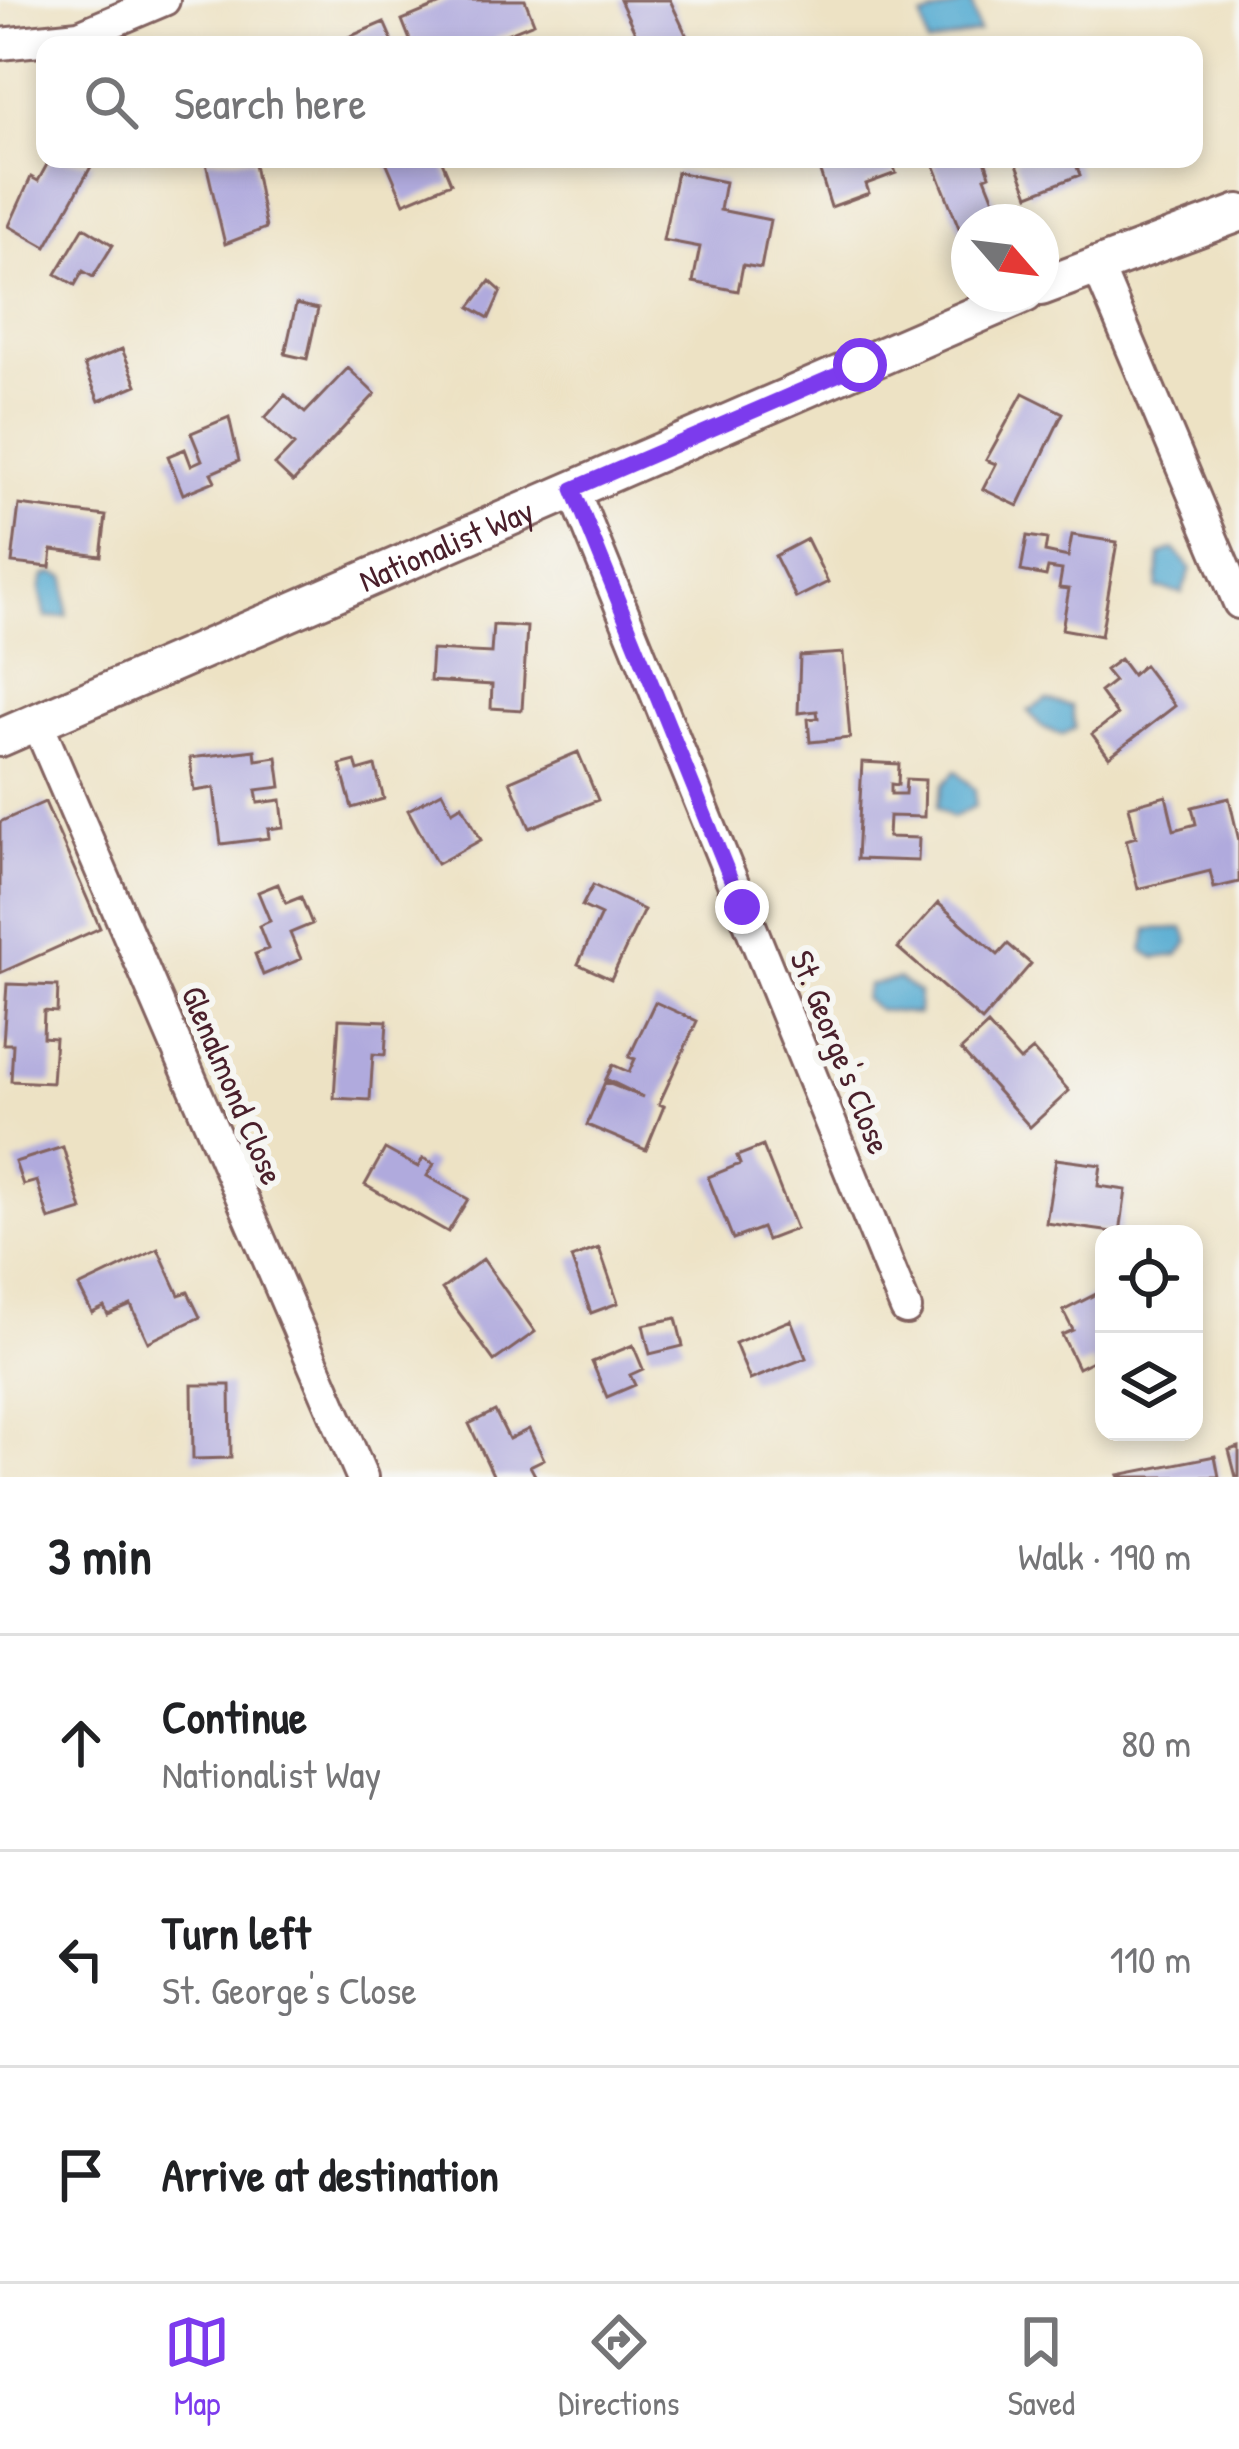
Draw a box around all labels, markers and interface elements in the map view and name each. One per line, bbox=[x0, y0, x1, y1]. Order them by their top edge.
search box bbox=[36, 36, 1203, 168]
icon: search bbox=[78, 69, 144, 135]
text: Search here bbox=[174, 72, 366, 133]
north arrow bbox=[951, 204, 1059, 312]
route start bbox=[833, 338, 887, 392]
street label: Nationalist Way bbox=[352, 488, 540, 602]
route end bbox=[715, 880, 769, 934]
street label: St. George's Close bbox=[779, 944, 902, 1161]
street label: Glenalmond Close bbox=[171, 979, 295, 1191]
map controls bbox=[1095, 1225, 1203, 1441]
button: locate bbox=[1095, 1225, 1203, 1333]
button: layers bbox=[1095, 1333, 1203, 1441]
text: 3 min bbox=[48, 1521, 152, 1590]
text: Walk · 190 m bbox=[1018, 1529, 1191, 1582]
text: Continue bbox=[162, 1686, 307, 1747]
icon: ahead bbox=[48, 1710, 114, 1776]
text: 80 m bbox=[1121, 1716, 1191, 1769]
text: Nationalist Way bbox=[162, 1747, 381, 1800]
text: Turn left bbox=[162, 1902, 311, 1963]
icon: left bbox=[48, 1926, 114, 1992]
text: 110 m bbox=[1110, 1932, 1191, 1985]
text: St. George's Close bbox=[162, 1963, 417, 2016]
icon: arrive bbox=[48, 2142, 114, 2208]
text: Arrive at destination bbox=[162, 2144, 499, 2205]
tab: Map bbox=[164, 2309, 230, 2425]
tab: Directions bbox=[558, 2309, 680, 2425]
tab: Saved bbox=[1008, 2309, 1075, 2425]

